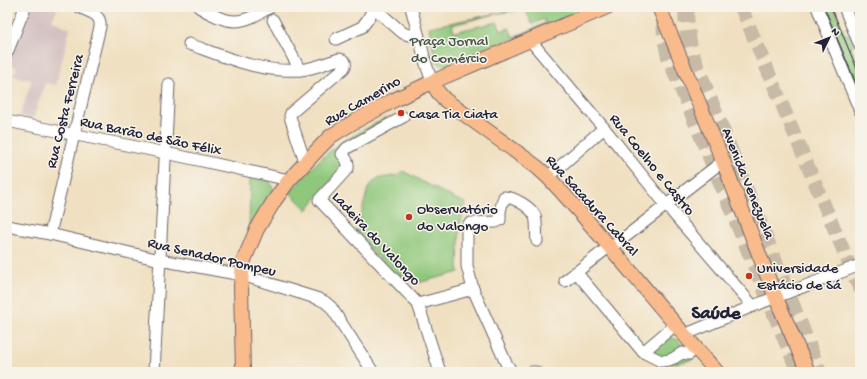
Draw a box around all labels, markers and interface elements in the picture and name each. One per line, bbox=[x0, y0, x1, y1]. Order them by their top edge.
north arrow bbox=[809, 18, 849, 58]
text: N bbox=[828, 26, 842, 39]
park label: Praça Jornal do Comércio bbox=[409, 33, 488, 68]
street label: Rua Costa Ferreira bbox=[43, 52, 89, 170]
street label: Rua Camerino bbox=[322, 73, 405, 131]
place label: Casa Tia Ciata bbox=[409, 106, 499, 124]
marker: Casa Tia Ciata bbox=[396, 108, 406, 118]
street label: Rua Coelho e Castro bbox=[605, 111, 698, 220]
street label: Rua Barão de São Félix bbox=[78, 113, 223, 161]
street label: Avenida Venezuela bbox=[717, 126, 778, 243]
street label: Rua Sacadura Cabral bbox=[541, 152, 642, 261]
street label: Ladeira do Valongo bbox=[327, 189, 424, 290]
place label: Observatório do Valongo bbox=[417, 201, 498, 236]
marker: Observatório do Valongo bbox=[404, 212, 414, 222]
street label: Rua Senador Pompeu bbox=[146, 234, 278, 281]
place label: Universidade Estácio de Sá bbox=[757, 260, 842, 295]
marker: Universidade Estácio de Sá bbox=[744, 271, 754, 281]
district label: Saúde bbox=[691, 303, 742, 326]

